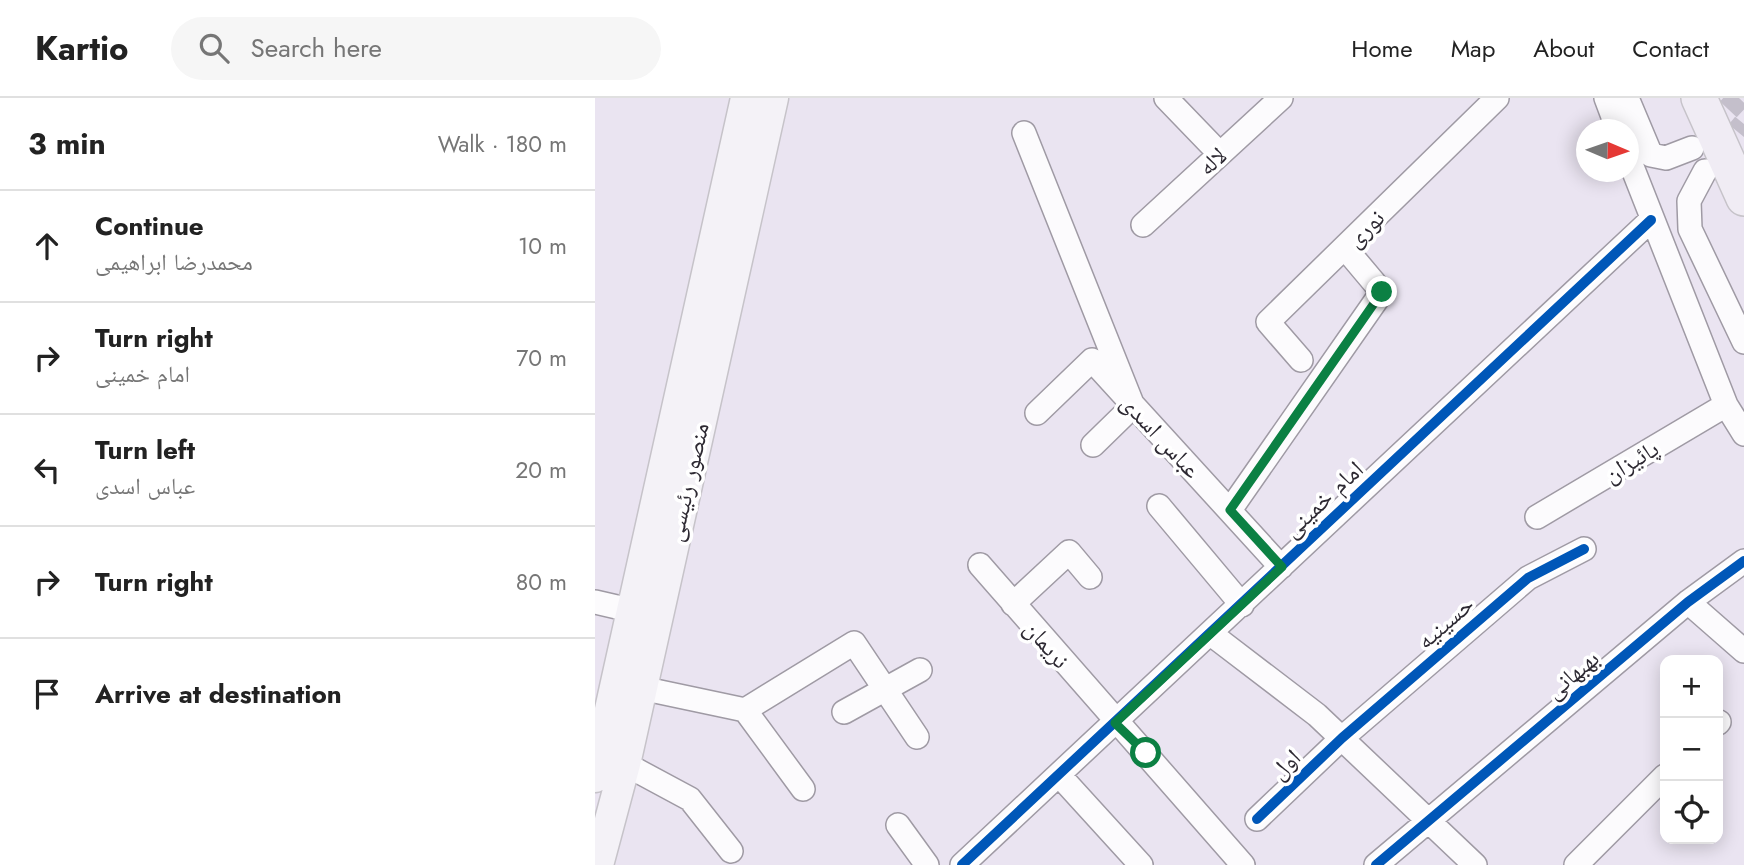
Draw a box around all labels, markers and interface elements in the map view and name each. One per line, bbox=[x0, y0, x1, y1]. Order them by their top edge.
search box bbox=[171, 17, 661, 80]
text: Kartio bbox=[35, 25, 129, 72]
icon: search bbox=[195, 29, 233, 67]
text: Search here bbox=[251, 29, 382, 67]
text: Home bbox=[1351, 31, 1413, 66]
text: Map bbox=[1451, 31, 1495, 66]
text: About bbox=[1533, 31, 1594, 66]
text: Contact bbox=[1632, 31, 1709, 66]
north arrow bbox=[1576, 119, 1639, 182]
text: 3 min bbox=[28, 122, 106, 165]
text: Walk · 180 m bbox=[438, 127, 567, 161]
street label: لاله bbox=[1190, 139, 1234, 183]
street label: نوری bbox=[1338, 201, 1392, 255]
text: Continue bbox=[95, 207, 204, 245]
icon: ahead bbox=[28, 227, 66, 265]
text: 10 m bbox=[518, 229, 567, 263]
text: محمدرضا ابراهیمی bbox=[95, 245, 253, 279]
route end bbox=[1366, 276, 1397, 307]
text: Turn right bbox=[95, 319, 213, 357]
icon: right bbox=[28, 339, 66, 377]
text: 70 m bbox=[516, 341, 567, 375]
text: امام خمینی bbox=[95, 357, 190, 391]
street label: عباس اسدی bbox=[1113, 386, 1209, 486]
street label: منصور رئیسی bbox=[656, 419, 718, 545]
text: Turn left bbox=[95, 431, 195, 469]
street label: پائیزان bbox=[1597, 431, 1665, 491]
icon: left bbox=[28, 451, 66, 489]
street label: امام خمینی bbox=[1275, 452, 1371, 546]
text: 20 m bbox=[515, 453, 567, 487]
text: عباس اسدی bbox=[95, 469, 195, 503]
icon: right bbox=[28, 563, 66, 601]
text: Turn right bbox=[95, 563, 213, 601]
text: 80 m bbox=[516, 565, 567, 599]
street label: حسینیه bbox=[1408, 587, 1482, 657]
street label: نریمان bbox=[1016, 612, 1078, 676]
street label: بهبهانی bbox=[1537, 641, 1607, 707]
map controls bbox=[1660, 655, 1723, 844]
button: + bbox=[1660, 655, 1723, 718]
icon: arrive bbox=[28, 675, 66, 713]
text: Arrive at destination bbox=[95, 675, 342, 713]
button: − bbox=[1660, 718, 1723, 781]
route start bbox=[1130, 737, 1161, 768]
street label: اول bbox=[1262, 741, 1308, 787]
button: locate bbox=[1660, 781, 1723, 844]

